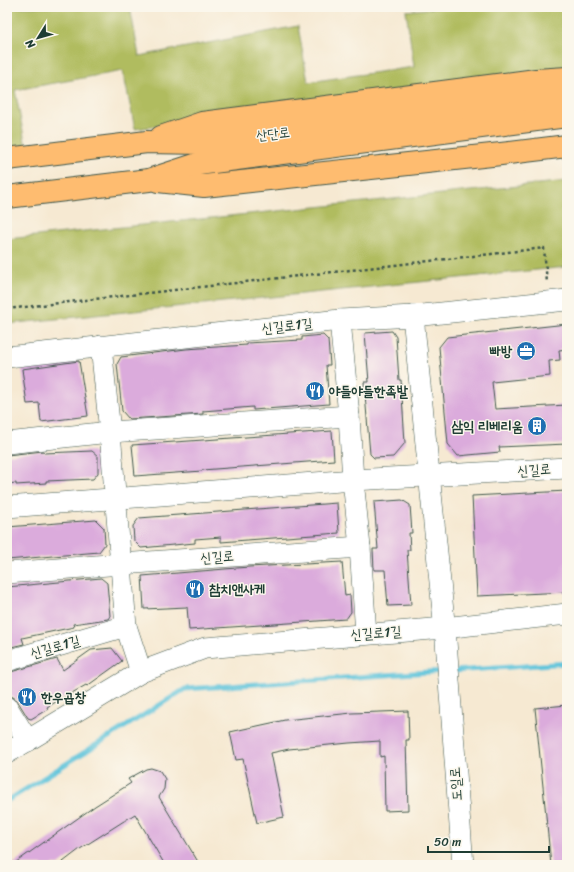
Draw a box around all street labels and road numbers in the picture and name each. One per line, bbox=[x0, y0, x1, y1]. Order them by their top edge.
street label: 산단로 bbox=[255, 120, 291, 148]
street label: 신길로1길 bbox=[260, 311, 314, 341]
street label: 신길로 bbox=[516, 456, 552, 484]
street label: 신길로 bbox=[199, 543, 235, 571]
street label: 신길로1길 bbox=[350, 619, 403, 647]
street label: 신길로1길 bbox=[27, 628, 84, 666]
street label: 도일로 bbox=[442, 766, 470, 802]

